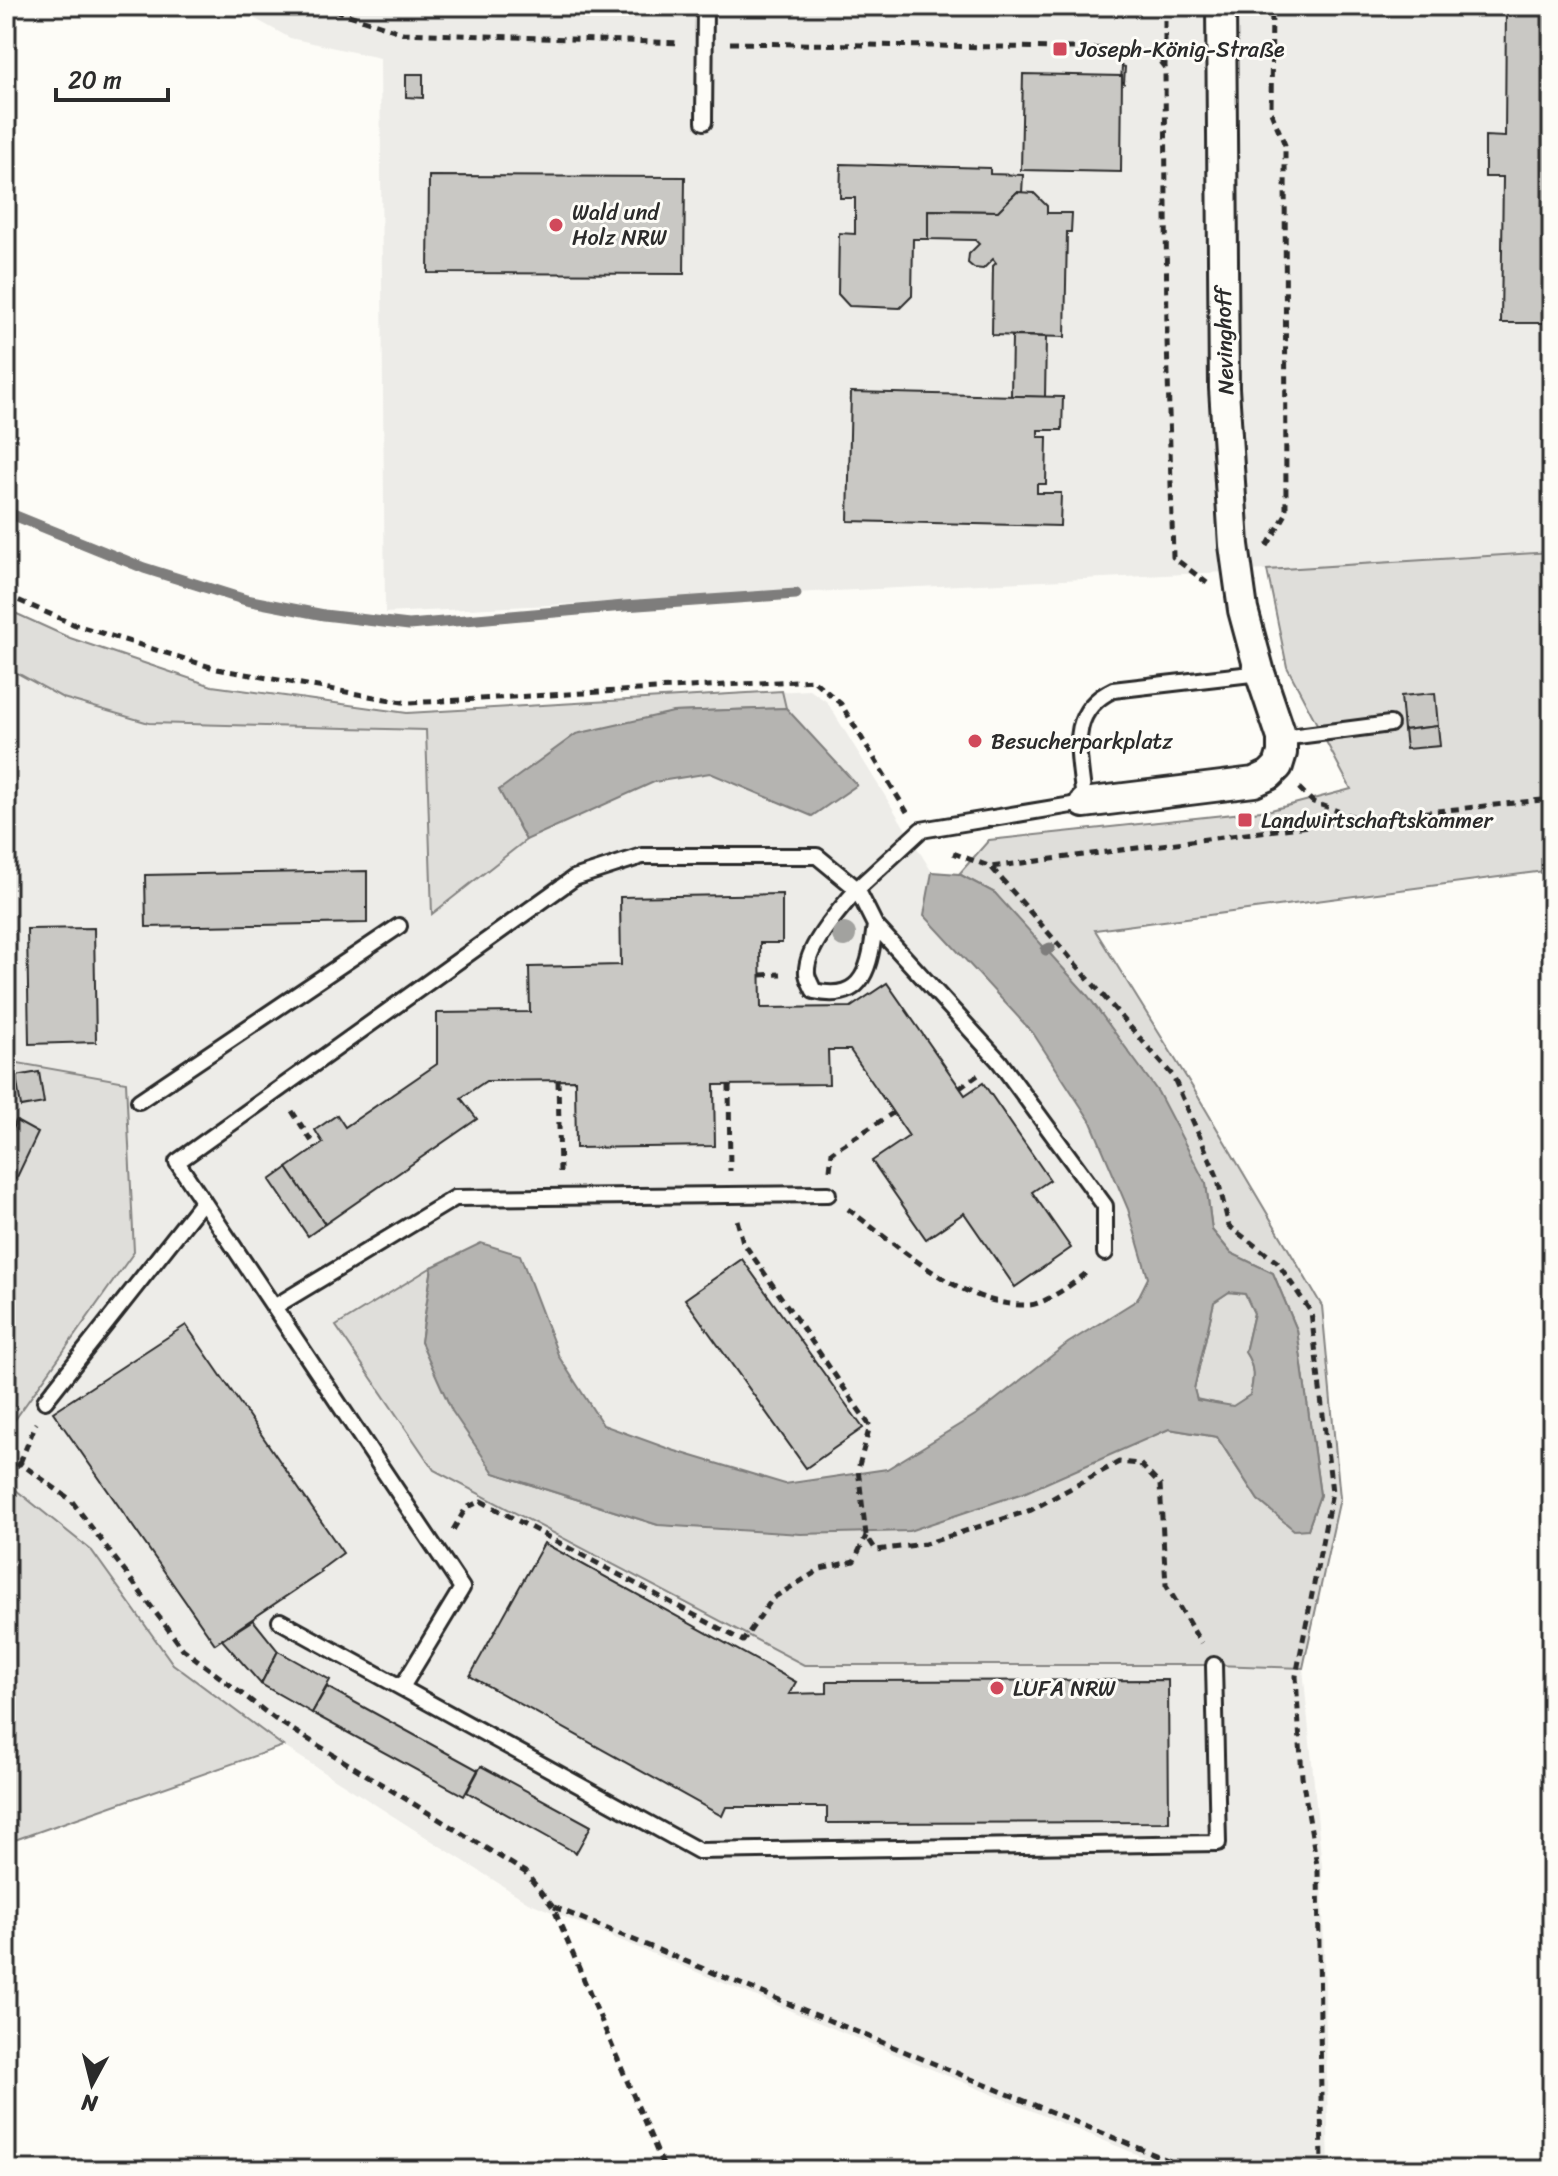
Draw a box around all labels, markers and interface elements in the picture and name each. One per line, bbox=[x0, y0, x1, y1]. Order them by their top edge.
place label: Joseph-König-Straße bbox=[1075, 30, 1285, 69]
marker: Joseph-König-Straße bbox=[1051, 40, 1069, 58]
scale bar bbox=[56, 52, 168, 102]
text: 20 m bbox=[68, 59, 122, 101]
place label: Wald und Holz NRW bbox=[572, 193, 668, 257]
marker: Wald und Holz NRW bbox=[547, 216, 565, 234]
street label: Nevinghoff bbox=[1203, 283, 1245, 396]
place label: Besucherparkplatz bbox=[991, 722, 1173, 761]
marker: Besucherparkplatz bbox=[966, 732, 984, 750]
place label: Landwirtschaftskammer bbox=[1261, 801, 1495, 840]
marker: Landwirtschaftskammer bbox=[1236, 811, 1254, 829]
place label: LUFA NRW bbox=[1013, 1669, 1117, 1708]
marker: LUFA NRW bbox=[988, 1679, 1006, 1697]
north arrow bbox=[52, 2044, 132, 2124]
text: N bbox=[79, 2083, 101, 2124]

